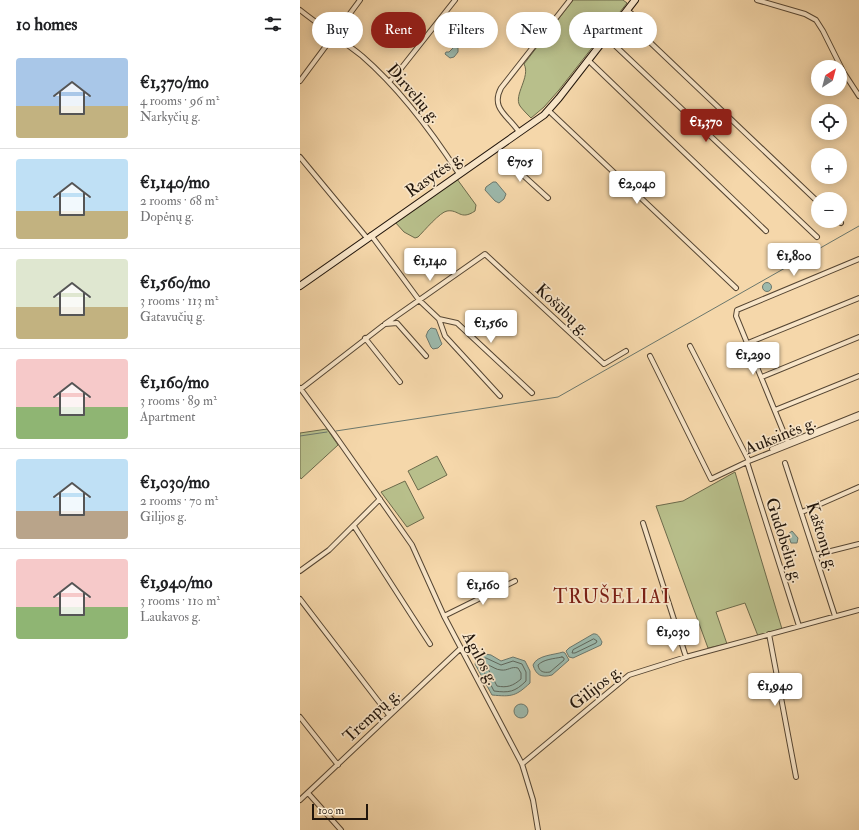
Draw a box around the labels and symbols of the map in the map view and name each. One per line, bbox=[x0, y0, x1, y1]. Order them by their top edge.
street label: Dirvelių g. bbox=[382, 59, 445, 127]
north arrow bbox=[811, 60, 847, 96]
pin: €1,370 bbox=[673, 109, 739, 143]
street label: Rasytės g. bbox=[401, 147, 468, 203]
pin: €705 bbox=[496, 149, 544, 183]
pin: €2,040 bbox=[604, 171, 670, 205]
pin: €1,800 bbox=[761, 243, 827, 277]
pin: €1,140 bbox=[397, 248, 463, 282]
street label: Košūbų g. bbox=[531, 279, 594, 340]
pin: €1,560 bbox=[458, 310, 524, 344]
pin: €1,290 bbox=[720, 342, 786, 376]
street label: Auksinės g. bbox=[741, 412, 819, 460]
street label: Gudobelių g. bbox=[761, 495, 808, 585]
street label: Kaštonų g. bbox=[802, 499, 843, 573]
pin: €1,160 bbox=[450, 572, 516, 606]
district label: TRUŠELIAI bbox=[553, 583, 671, 609]
pin: €1,030 bbox=[640, 619, 706, 653]
street label: Agilos g. bbox=[457, 627, 503, 688]
street label: Gilijos g. bbox=[565, 660, 626, 714]
pin: €1,940 bbox=[742, 673, 808, 707]
street label: Trempų g. bbox=[339, 684, 405, 748]
scale bar bbox=[312, 802, 368, 821]

